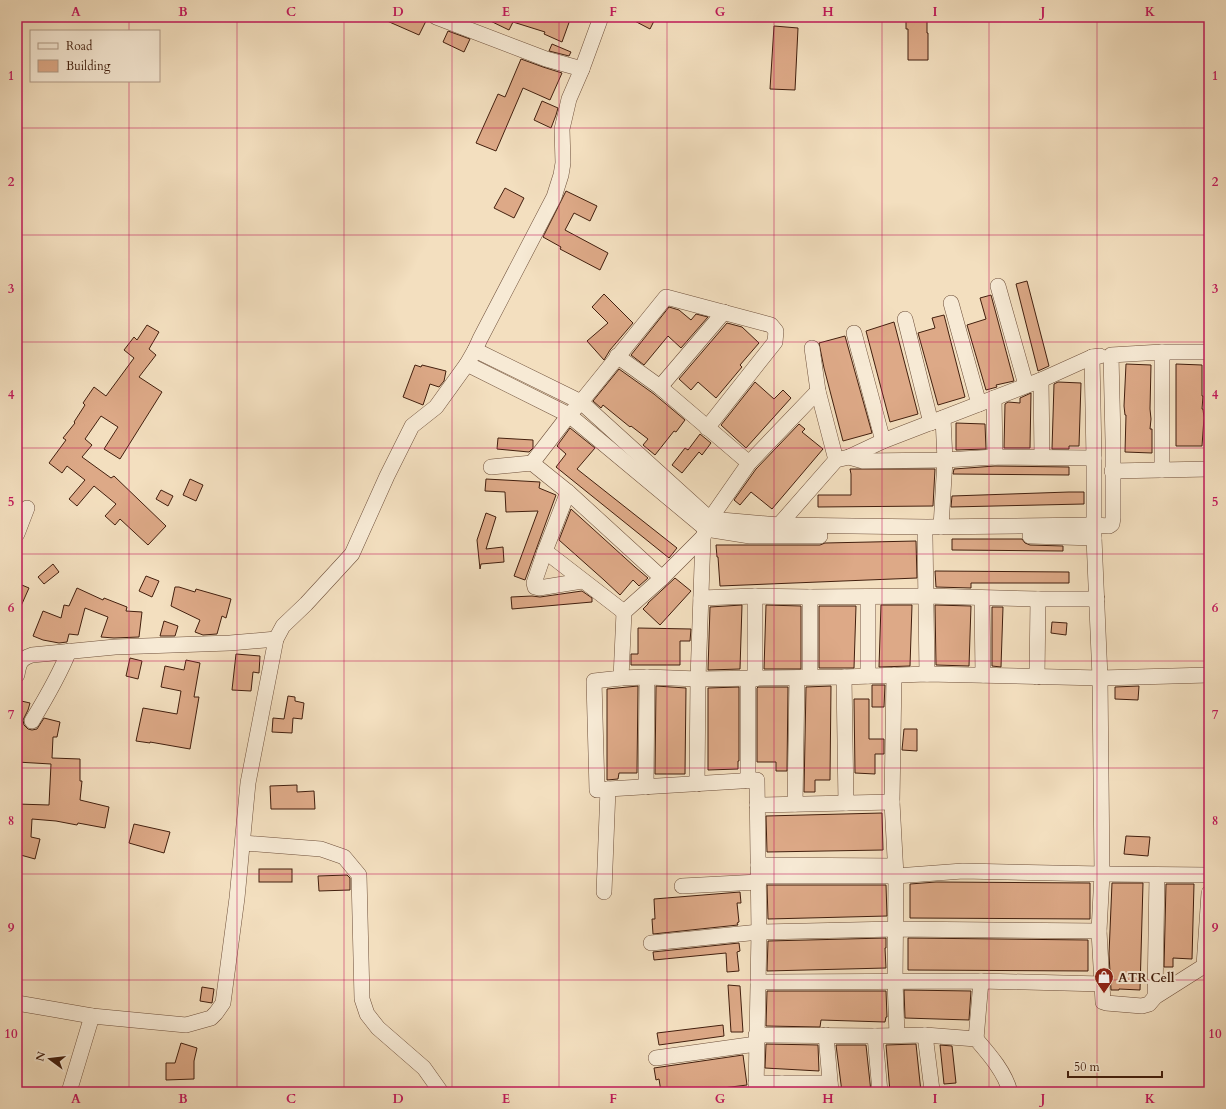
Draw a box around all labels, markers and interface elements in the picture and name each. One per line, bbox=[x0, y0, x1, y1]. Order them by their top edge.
text: A bbox=[71, 3, 81, 21]
text: B bbox=[178, 3, 188, 21]
text: C bbox=[286, 3, 296, 21]
text: D bbox=[392, 3, 404, 21]
text: E bbox=[502, 3, 510, 21]
text: F bbox=[609, 3, 617, 21]
text: G bbox=[715, 3, 726, 21]
text: H bbox=[822, 3, 834, 21]
text: I bbox=[932, 3, 938, 21]
text: J bbox=[1039, 3, 1046, 21]
text: K bbox=[1145, 3, 1156, 21]
legend bbox=[30, 30, 160, 82]
text: Road bbox=[66, 38, 93, 54]
text: Building bbox=[66, 58, 111, 74]
text: 1 bbox=[8, 67, 14, 85]
text: 1 bbox=[1212, 67, 1218, 85]
text: 2 bbox=[8, 173, 15, 191]
text: 2 bbox=[1212, 173, 1219, 191]
text: 3 bbox=[8, 280, 15, 298]
text: 3 bbox=[1212, 280, 1219, 298]
text: 4 bbox=[8, 386, 15, 404]
text: 4 bbox=[1212, 386, 1219, 404]
text: 5 bbox=[8, 493, 14, 511]
text: 5 bbox=[1212, 493, 1218, 511]
text: 6 bbox=[8, 599, 15, 617]
text: 6 bbox=[1212, 599, 1219, 617]
text: 7 bbox=[8, 706, 15, 724]
text: 7 bbox=[1212, 706, 1219, 724]
text: 8 bbox=[8, 812, 14, 830]
text: 8 bbox=[1212, 812, 1218, 830]
text: 9 bbox=[8, 919, 15, 937]
text: 9 bbox=[1212, 919, 1219, 937]
shop icon: ATR Cell bbox=[1093, 966, 1115, 994]
place label: ATR Cell bbox=[1118, 969, 1175, 987]
text: 10 bbox=[4, 1025, 18, 1043]
text: 10 bbox=[1208, 1025, 1222, 1043]
north arrow bbox=[30, 1039, 70, 1079]
text: N bbox=[32, 1050, 49, 1063]
scale bar bbox=[1068, 1053, 1162, 1079]
text: 50 m bbox=[1074, 1059, 1101, 1075]
text: A bbox=[71, 1090, 81, 1108]
text: B bbox=[178, 1090, 188, 1108]
text: C bbox=[286, 1090, 296, 1108]
text: D bbox=[392, 1090, 404, 1108]
text: E bbox=[502, 1090, 510, 1108]
text: F bbox=[609, 1090, 617, 1108]
text: G bbox=[715, 1090, 726, 1108]
text: H bbox=[822, 1090, 834, 1108]
text: I bbox=[932, 1090, 938, 1108]
text: J bbox=[1039, 1090, 1046, 1108]
text: K bbox=[1145, 1090, 1156, 1108]

